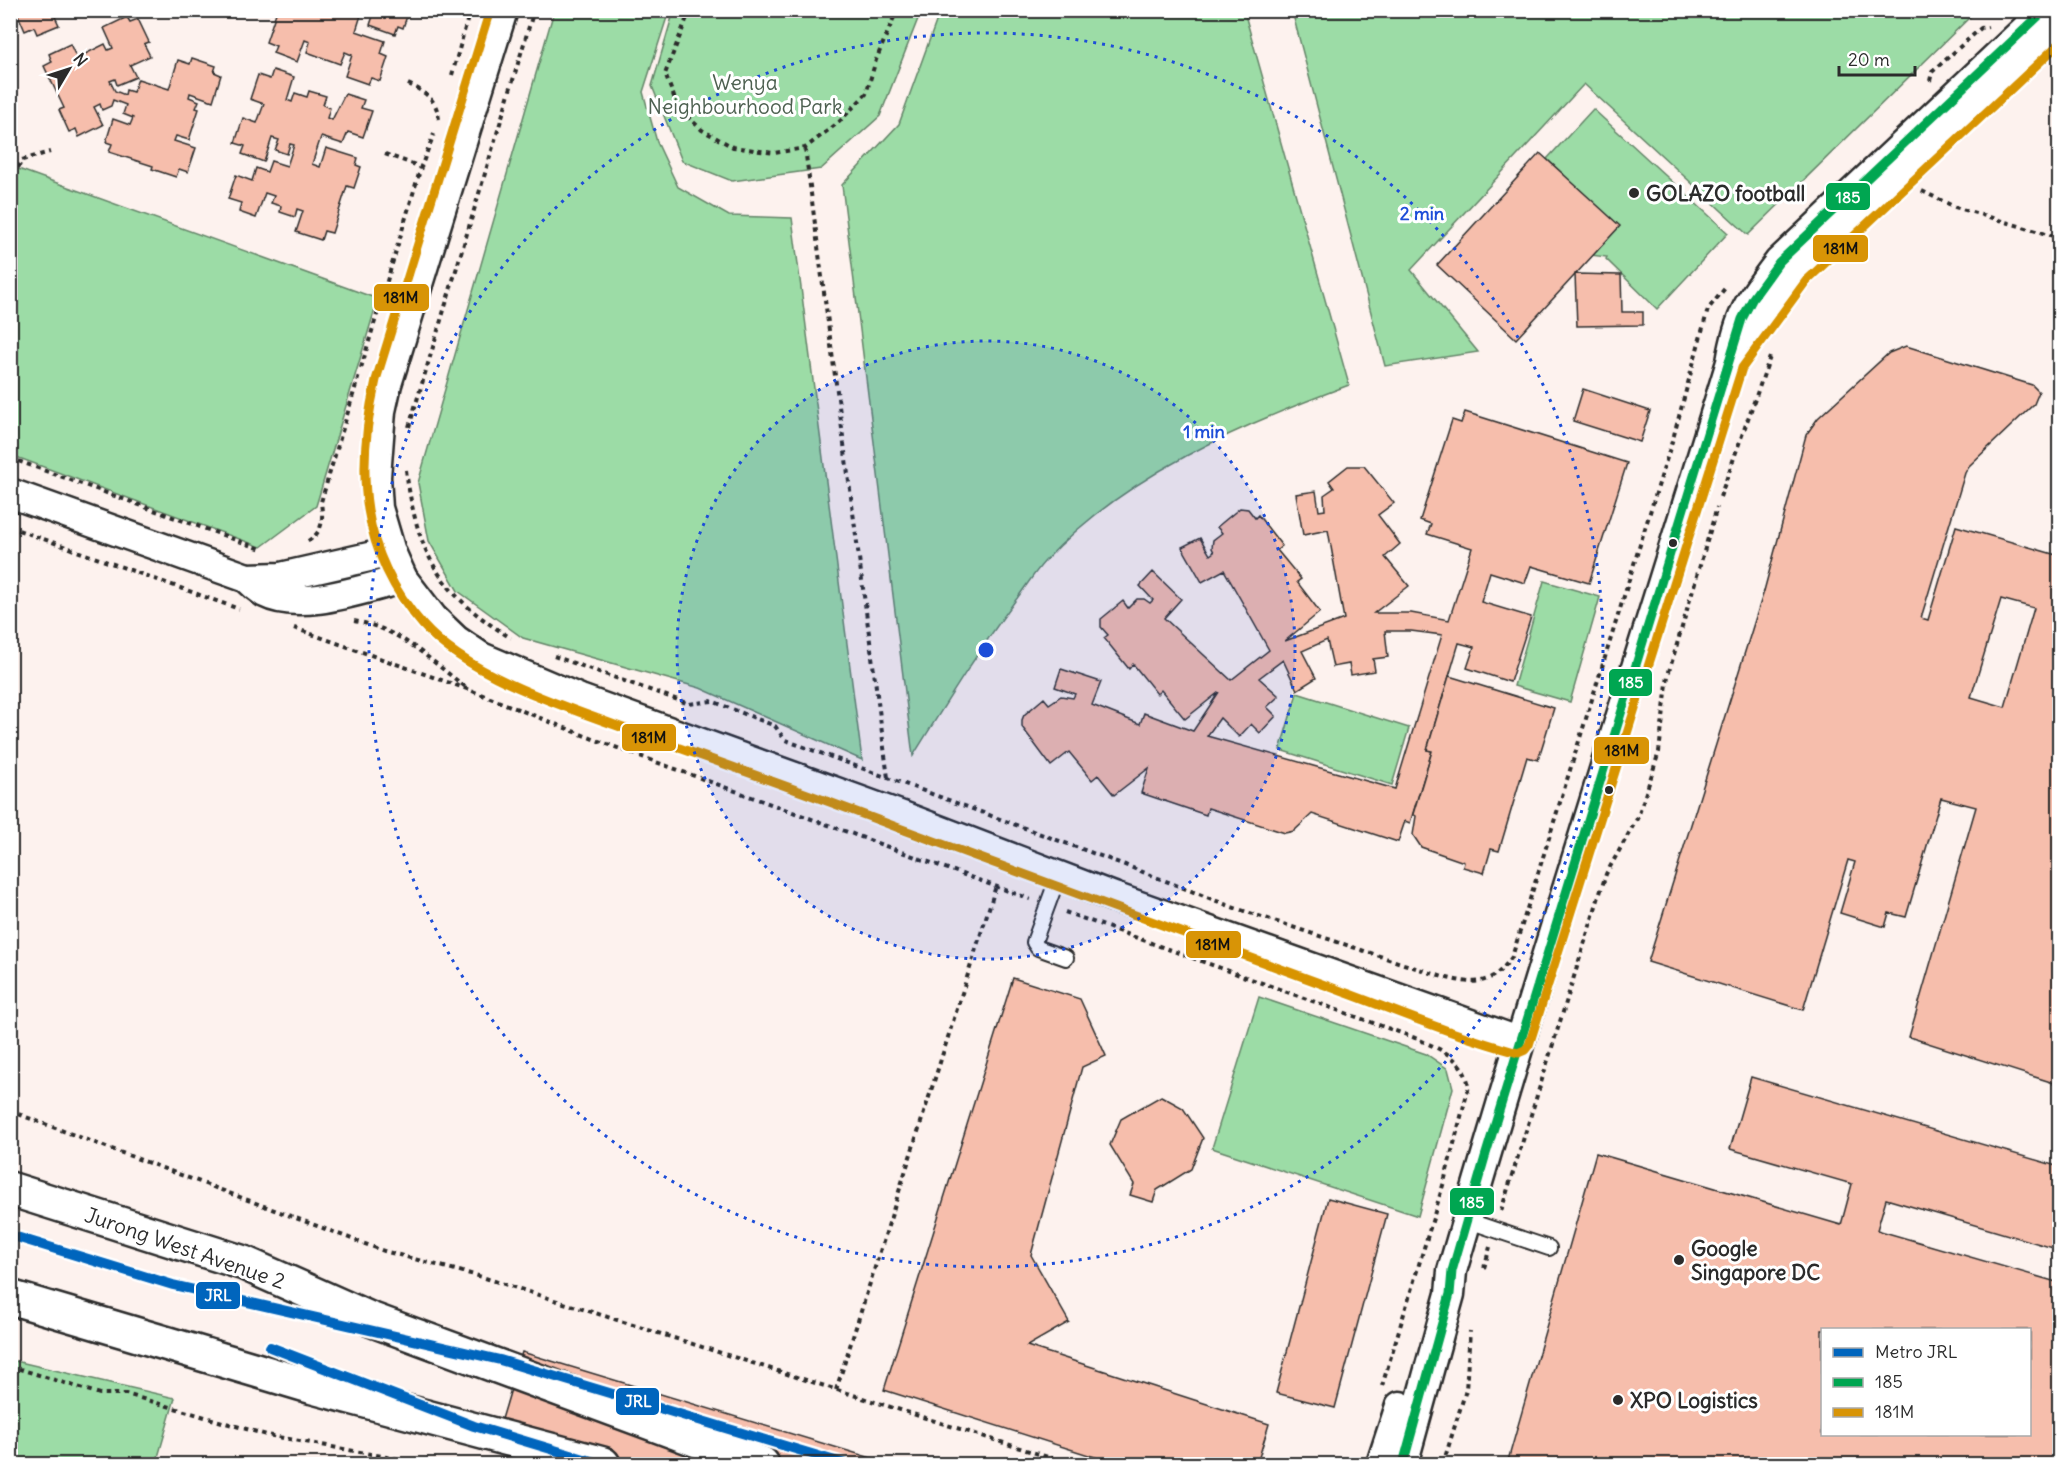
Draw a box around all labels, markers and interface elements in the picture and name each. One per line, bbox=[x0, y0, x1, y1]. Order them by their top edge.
north arrow bbox=[39, 39, 99, 99]
scale bar bbox=[1839, 39, 1916, 77]
text: 20 m bbox=[1848, 48, 1890, 71]
text: N bbox=[69, 49, 92, 70]
park label: Wenya Neighbourhood Park bbox=[648, 69, 842, 120]
place label: GOLAZO football bbox=[1646, 180, 1805, 207]
line badge: 185 bbox=[1825, 182, 1871, 211]
marker: GOLAZO football bbox=[1627, 186, 1641, 200]
text: 185 bbox=[1836, 187, 1860, 207]
text: 2 min bbox=[1400, 202, 1445, 225]
line badge: 181M bbox=[1812, 234, 1869, 263]
text: 181M bbox=[1824, 238, 1858, 258]
line badge: 181M bbox=[373, 283, 430, 312]
text: 181M bbox=[384, 287, 418, 307]
text: 1 min bbox=[1183, 420, 1225, 443]
unlabelled marker bbox=[1667, 537, 1679, 549]
centre of rings bbox=[976, 640, 996, 660]
line badge: 185 bbox=[1608, 668, 1653, 697]
text: 185 bbox=[1619, 672, 1643, 692]
line badge: 181M bbox=[621, 723, 677, 752]
text: 181M bbox=[632, 727, 666, 747]
line badge: 181M bbox=[1593, 736, 1650, 765]
text: 181M bbox=[1605, 740, 1639, 760]
unlabelled marker bbox=[1603, 784, 1615, 796]
line badge: 181M bbox=[1185, 930, 1242, 959]
text: 181M bbox=[1196, 934, 1230, 954]
line badge: 185 bbox=[1449, 1187, 1495, 1216]
text: 185 bbox=[1460, 1192, 1484, 1212]
street label: Jurong West Avenue 2 bbox=[81, 1201, 289, 1295]
place label: Google Singapore DC bbox=[1691, 1235, 1820, 1286]
marker: Google Singapore DC bbox=[1672, 1253, 1686, 1267]
line badge: JRL bbox=[195, 1281, 241, 1310]
text: JRL bbox=[204, 1285, 232, 1305]
legend bbox=[1821, 1328, 2031, 1436]
text: Metro JRL bbox=[1875, 1340, 1958, 1363]
text: 185 bbox=[1875, 1370, 1903, 1393]
line badge: JRL bbox=[615, 1387, 660, 1416]
place label: XPO Logistics bbox=[1630, 1387, 1758, 1414]
text: JRL bbox=[624, 1391, 652, 1411]
marker: XPO Logistics bbox=[1611, 1393, 1625, 1407]
text: 181M bbox=[1875, 1400, 1914, 1423]

